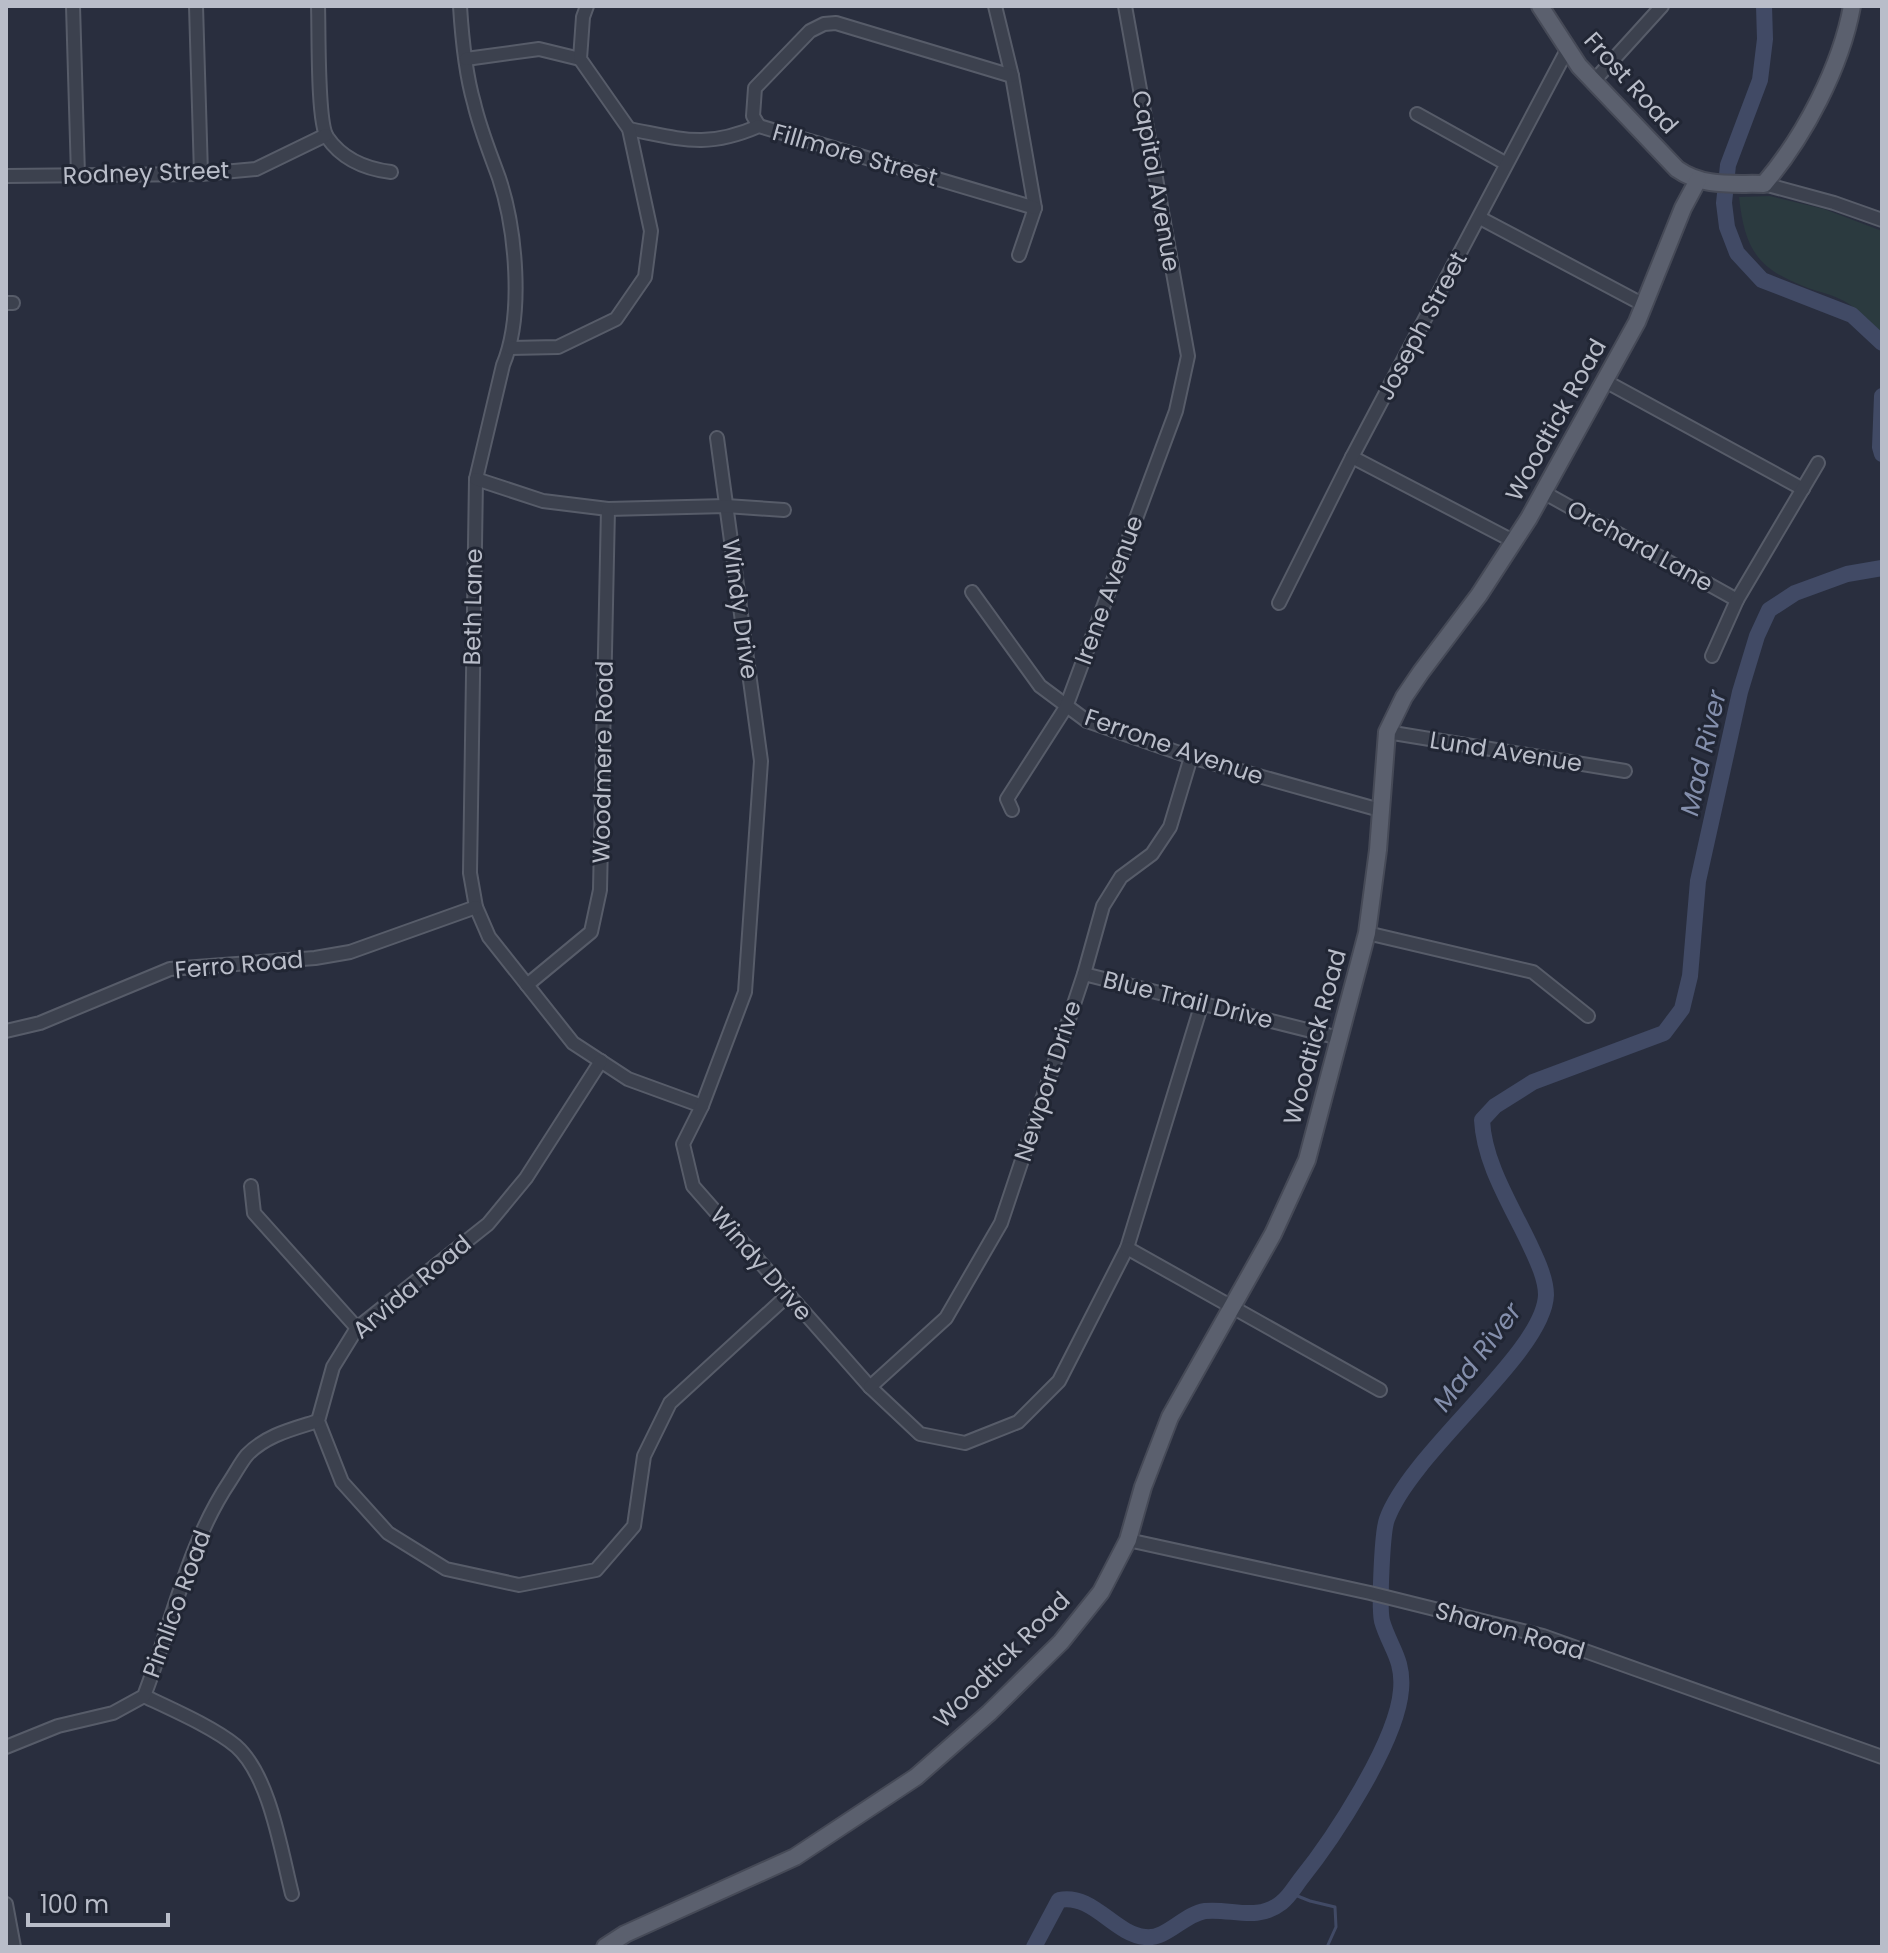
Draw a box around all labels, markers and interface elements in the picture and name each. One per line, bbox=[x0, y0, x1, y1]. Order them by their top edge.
street label: Frost Road bbox=[1577, 25, 1686, 141]
street label: Capitol Avenue bbox=[1124, 88, 1189, 274]
street label: Fillmore Street bbox=[769, 115, 942, 194]
street label: Rodney Street bbox=[62, 153, 230, 192]
street label: Joseph Street bbox=[1369, 246, 1475, 406]
street label: Woodtick Road bbox=[1497, 333, 1614, 507]
street label: Orchard Lane bbox=[1561, 492, 1719, 599]
street label: Irene Avenue bbox=[1066, 511, 1151, 669]
street label: Windy Drive bbox=[714, 537, 767, 681]
street label: Beth Lane bbox=[455, 548, 490, 666]
street label: Woodmere Road bbox=[584, 660, 621, 864]
water label: Mad River bbox=[1671, 685, 1735, 819]
street label: Ferrone Avenue bbox=[1080, 700, 1268, 793]
street label: Lund Avenue bbox=[1428, 723, 1585, 780]
street label: Ferro Road bbox=[173, 942, 305, 987]
street label: Woodtick Road bbox=[1275, 945, 1354, 1128]
street label: Blue Trail Drive bbox=[1100, 962, 1276, 1037]
street label: Newport Drive bbox=[1006, 996, 1089, 1165]
street label: Windy Drive bbox=[703, 1200, 820, 1328]
street label: Arvida Road bbox=[345, 1227, 478, 1346]
water label: Mad River bbox=[1424, 1294, 1531, 1419]
street label: Pimlico Road bbox=[135, 1525, 219, 1682]
street label: Woodtick Road bbox=[926, 1584, 1077, 1735]
street label: Sharon Road bbox=[1431, 1593, 1589, 1668]
scale bar bbox=[28, 1877, 168, 1927]
text: 100 m bbox=[40, 1888, 109, 1921]

